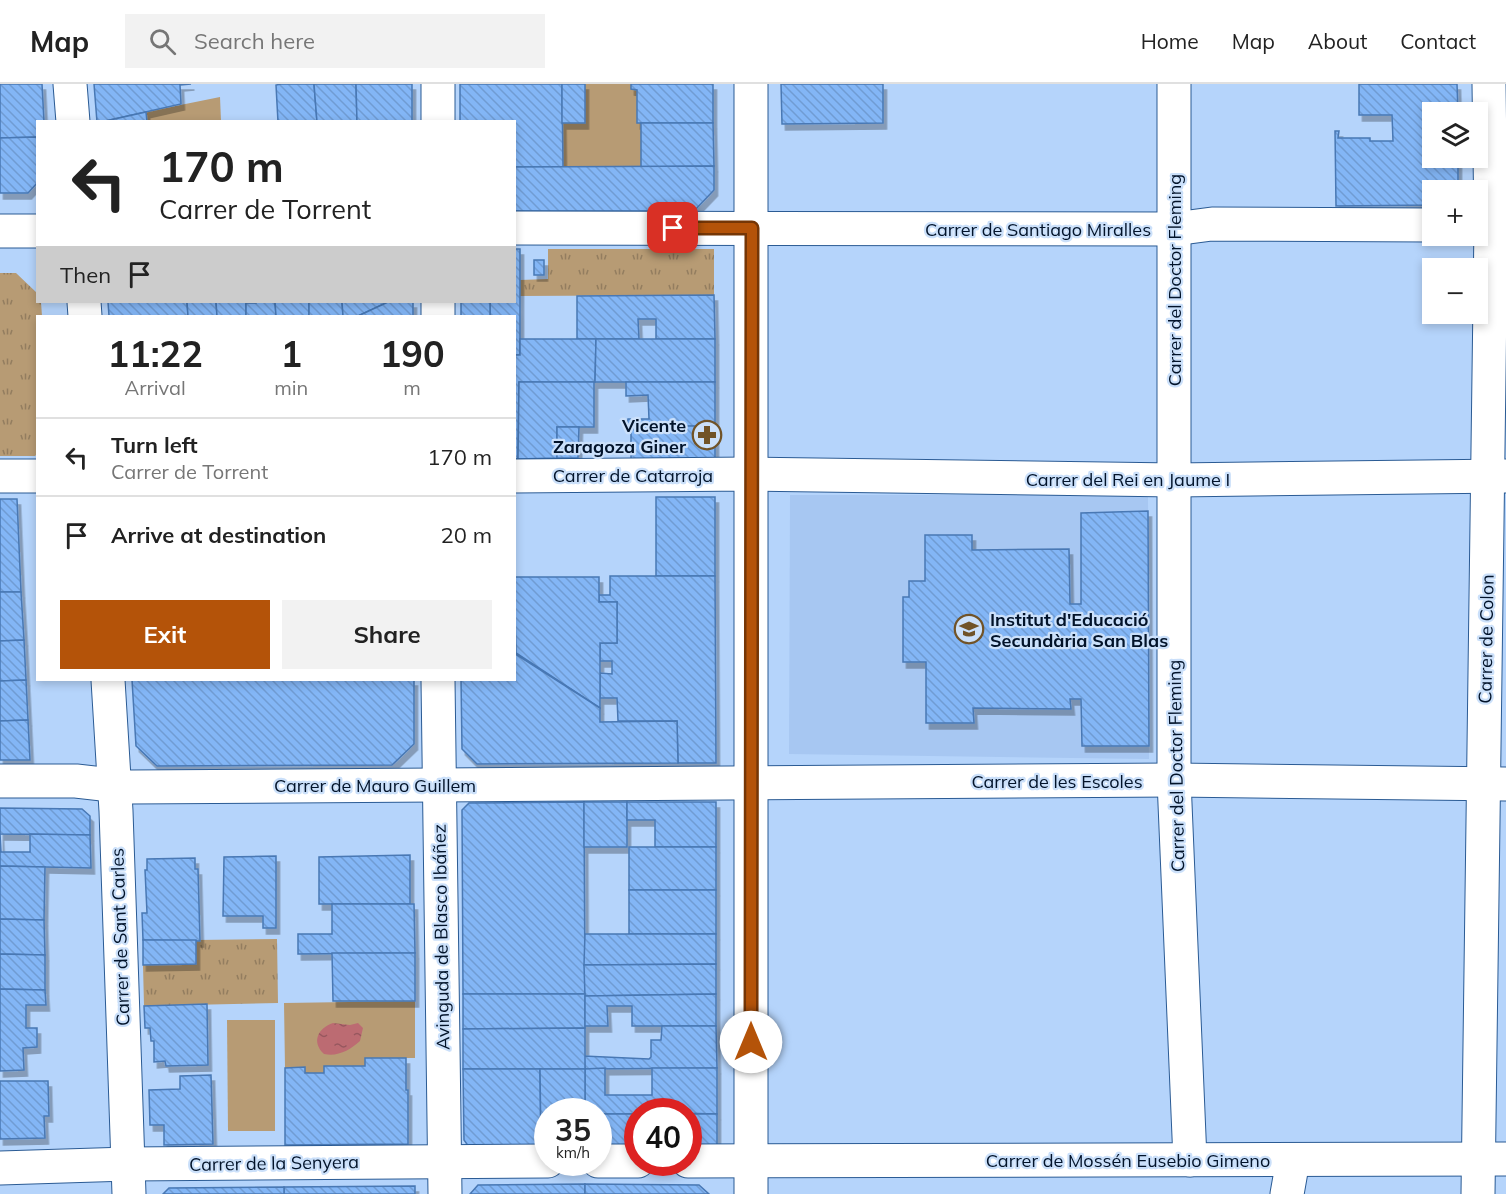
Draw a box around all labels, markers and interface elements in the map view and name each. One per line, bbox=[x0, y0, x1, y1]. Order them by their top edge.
search box bbox=[125, 14, 545, 68]
text: Map bbox=[30, 24, 89, 59]
icon: search bbox=[146, 25, 179, 58]
text: Search here bbox=[194, 27, 315, 55]
text: Home bbox=[1141, 28, 1199, 54]
text: Map bbox=[1232, 28, 1275, 54]
text: About bbox=[1308, 28, 1367, 54]
text: Contact bbox=[1400, 28, 1476, 54]
map controls bbox=[1422, 102, 1488, 324]
button: layers bbox=[1422, 102, 1488, 168]
text: 170 m bbox=[159, 140, 284, 193]
icon: left bbox=[60, 144, 138, 222]
street label: Carrer del Doctor Fleming bbox=[1163, 174, 1186, 386]
button: + bbox=[1422, 180, 1488, 246]
text: Carrer de Torrent bbox=[159, 192, 371, 226]
pin bbox=[647, 202, 698, 253]
icon: arrive bbox=[656, 211, 689, 244]
street label: Carrer de Santiago Miralles bbox=[925, 218, 1151, 241]
icon: arrive bbox=[123, 258, 156, 291]
button: − bbox=[1422, 258, 1488, 324]
text: Then bbox=[60, 261, 111, 289]
text: 11:22 bbox=[107, 331, 203, 376]
text: 1 bbox=[280, 331, 302, 376]
text: 190 bbox=[380, 331, 445, 376]
text: Arrival bbox=[125, 375, 186, 400]
text: min bbox=[274, 375, 308, 400]
text: m bbox=[403, 375, 421, 400]
place label: Vicente Zaragoza Giner bbox=[553, 414, 687, 458]
pharmacy icon: Vicente Zaragoza Giner bbox=[691, 419, 723, 451]
text: Turn left bbox=[111, 431, 198, 459]
icon: left bbox=[60, 441, 93, 474]
text: 170 m bbox=[427, 443, 492, 471]
text: Carrer de Torrent bbox=[111, 459, 268, 484]
street label: Carrer de Catarroja bbox=[553, 464, 713, 487]
street label: Carrer del Rei en Jaume I bbox=[1026, 468, 1230, 491]
icon: arrive bbox=[60, 519, 93, 552]
text: Arrive at destination bbox=[111, 521, 326, 549]
text: 20 m bbox=[441, 521, 492, 549]
street label: Carrer de Colon bbox=[1473, 574, 1499, 704]
button: Exit bbox=[60, 600, 270, 669]
button: Share bbox=[282, 600, 492, 669]
place label: Institut d'Educació Secundària San Blas bbox=[990, 608, 1168, 652]
school or university icon: Institut d'Educació Secundària San Blas bbox=[953, 613, 985, 645]
street label: Carrer del Doctor Fleming bbox=[1163, 660, 1189, 872]
street label: Carrer de les Escoles bbox=[971, 770, 1143, 793]
street label: Carrer de Mauro Guillem bbox=[274, 774, 476, 797]
street label: Avinguda de Blasco Ibáñez bbox=[428, 824, 454, 1050]
street label: Carrer de Sant Carles bbox=[105, 848, 135, 1026]
position arrow bbox=[719, 1010, 783, 1074]
speed limit sign: 40 bbox=[624, 1098, 702, 1176]
text: 35 bbox=[555, 1111, 591, 1149]
text: km/h bbox=[556, 1143, 590, 1162]
street label: Carrer de Mossén Eusebio Gimeno bbox=[986, 1149, 1270, 1172]
street label: Carrer de la Senyera bbox=[189, 1150, 359, 1176]

